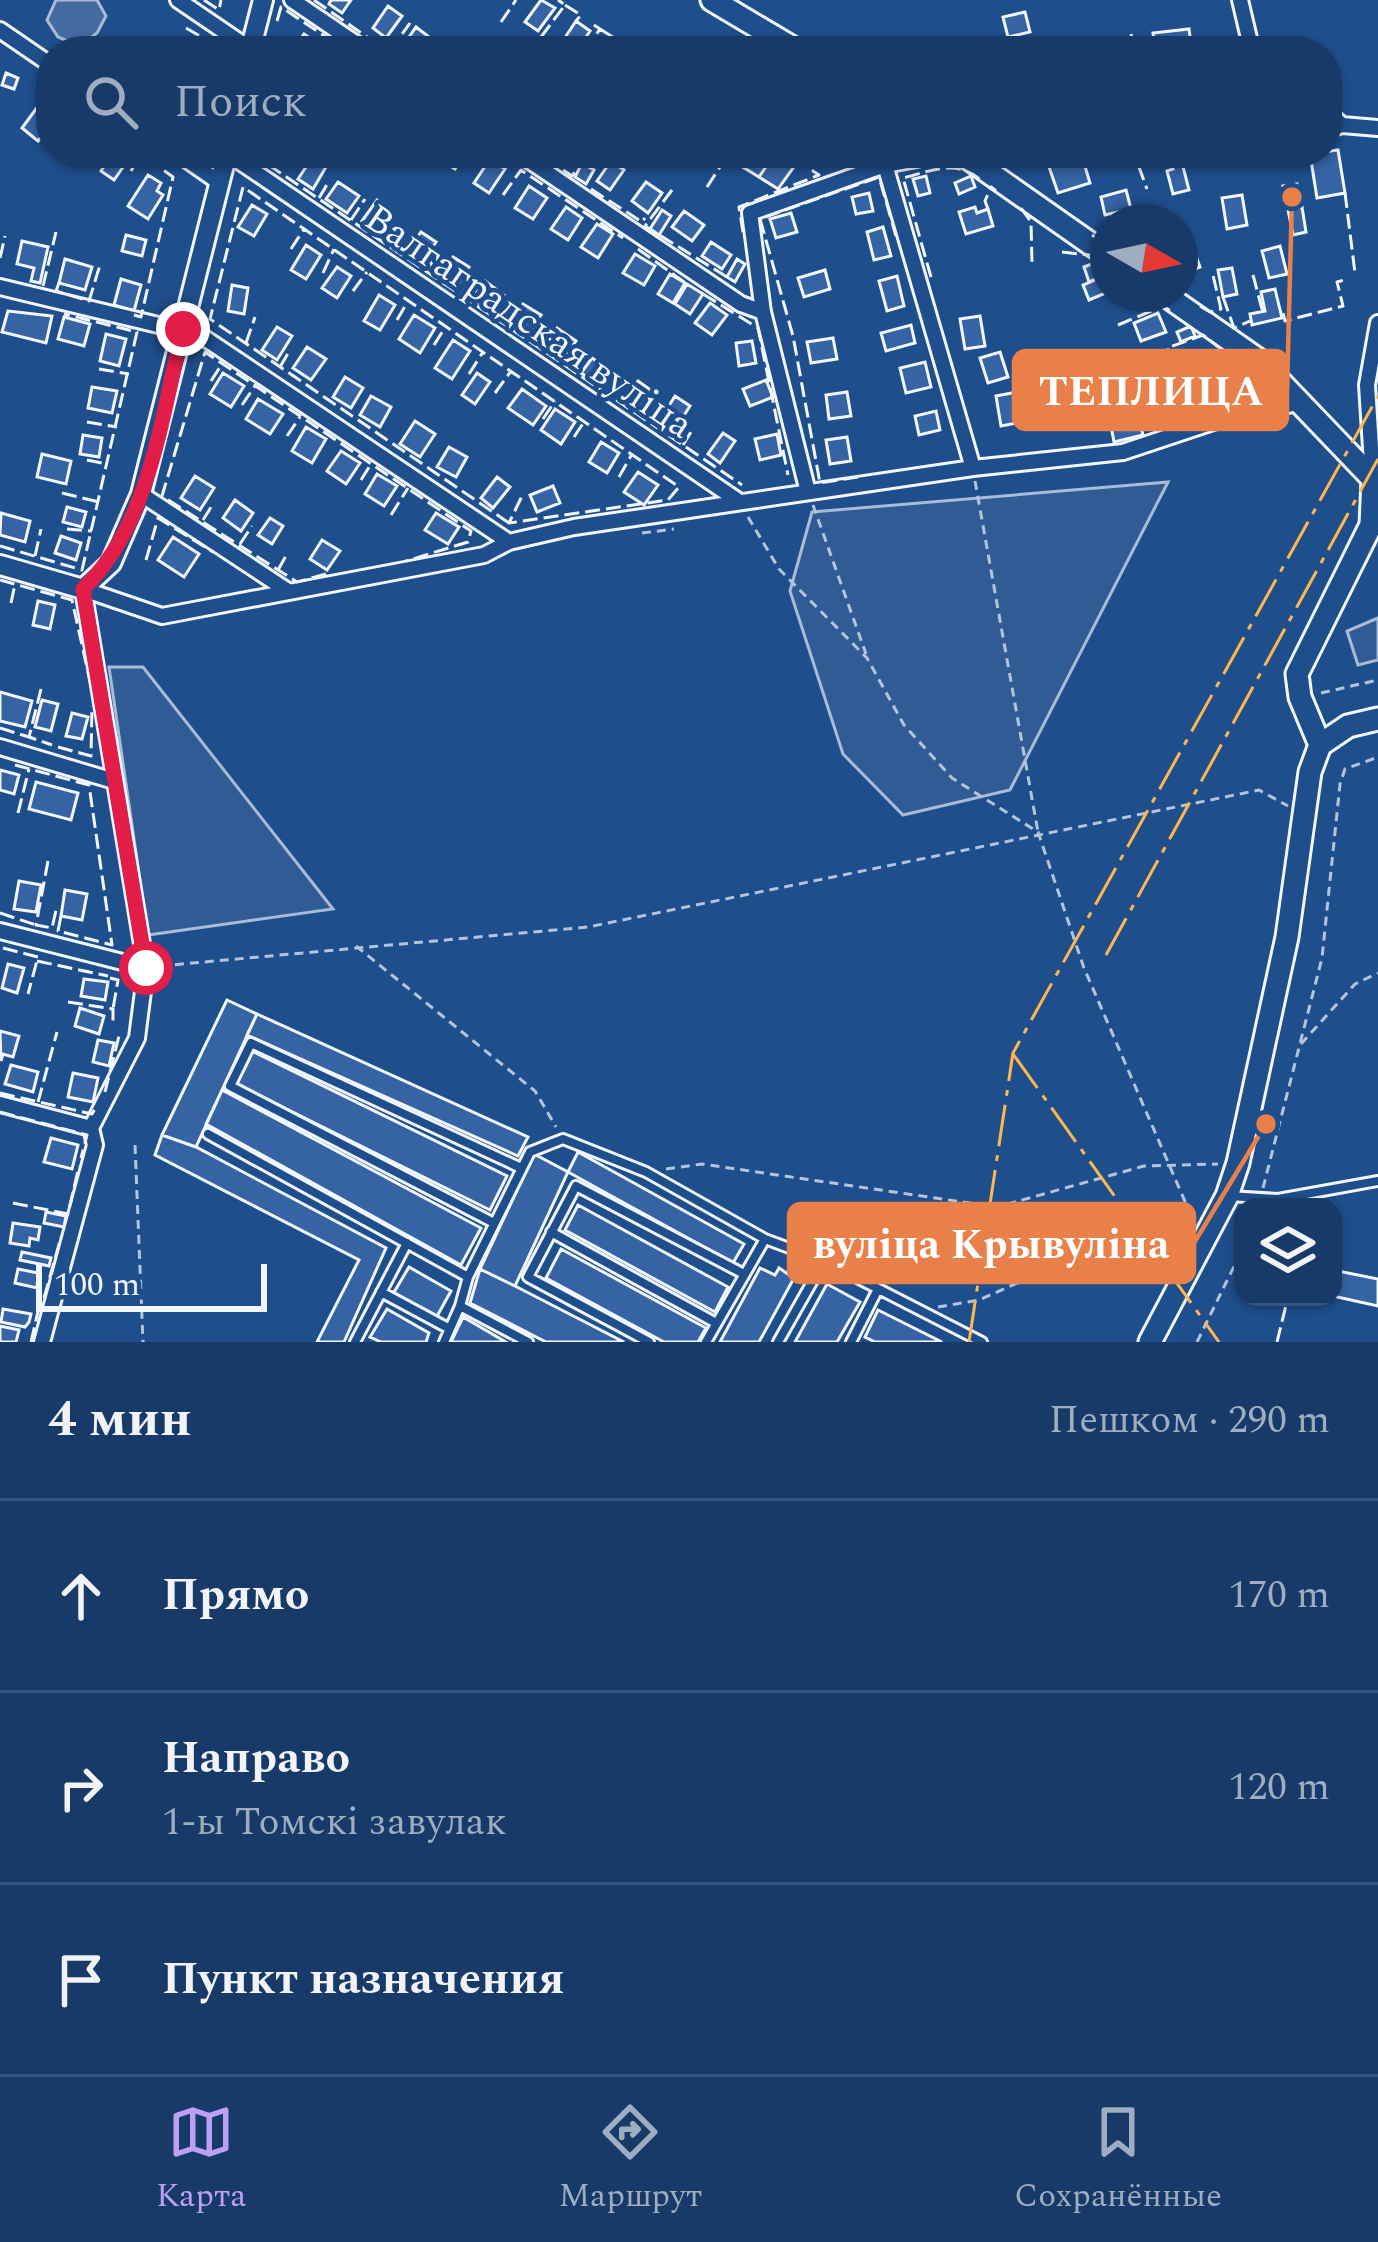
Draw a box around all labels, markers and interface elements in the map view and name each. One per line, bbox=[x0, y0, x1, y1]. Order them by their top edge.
search box bbox=[36, 36, 1342, 168]
text: Поиск bbox=[174, 68, 307, 137]
icon: search bbox=[78, 69, 144, 135]
street label: Валгаградская вуліца bbox=[352, 190, 705, 454]
north arrow bbox=[1090, 204, 1198, 312]
route end bbox=[156, 302, 210, 356]
callout: ТЕПЛИЦА bbox=[1014, 351, 1287, 429]
text: ТЕПЛИЦА bbox=[1038, 361, 1264, 424]
route start bbox=[119, 941, 173, 995]
map controls bbox=[1234, 1198, 1342, 1306]
button: layers bbox=[1234, 1198, 1342, 1306]
callout: вуліца Крывуліна bbox=[789, 1204, 1194, 1282]
text: вуліца Крывуліна bbox=[812, 1214, 1170, 1277]
scale bar bbox=[36, 1258, 267, 1311]
text: 100 m bbox=[54, 1260, 140, 1310]
text: 4 мин bbox=[48, 1381, 192, 1459]
text: Пешком · 290 m bbox=[1049, 1391, 1330, 1450]
text: Прямо bbox=[162, 1561, 309, 1630]
icon: ahead bbox=[48, 1563, 114, 1629]
text: 170 m bbox=[1228, 1566, 1330, 1625]
text: Направо bbox=[162, 1724, 350, 1793]
icon: right bbox=[48, 1755, 114, 1821]
text: 120 m bbox=[1228, 1758, 1330, 1817]
text: 1-ы Томскі завулак bbox=[162, 1793, 507, 1852]
text: Пункт назначения bbox=[162, 1945, 564, 2014]
icon: arrive bbox=[48, 1947, 114, 2013]
tab: Карта bbox=[156, 2099, 246, 2221]
tab: Маршрут bbox=[558, 2099, 702, 2221]
tab: Сохранённые bbox=[1014, 2099, 1222, 2221]

